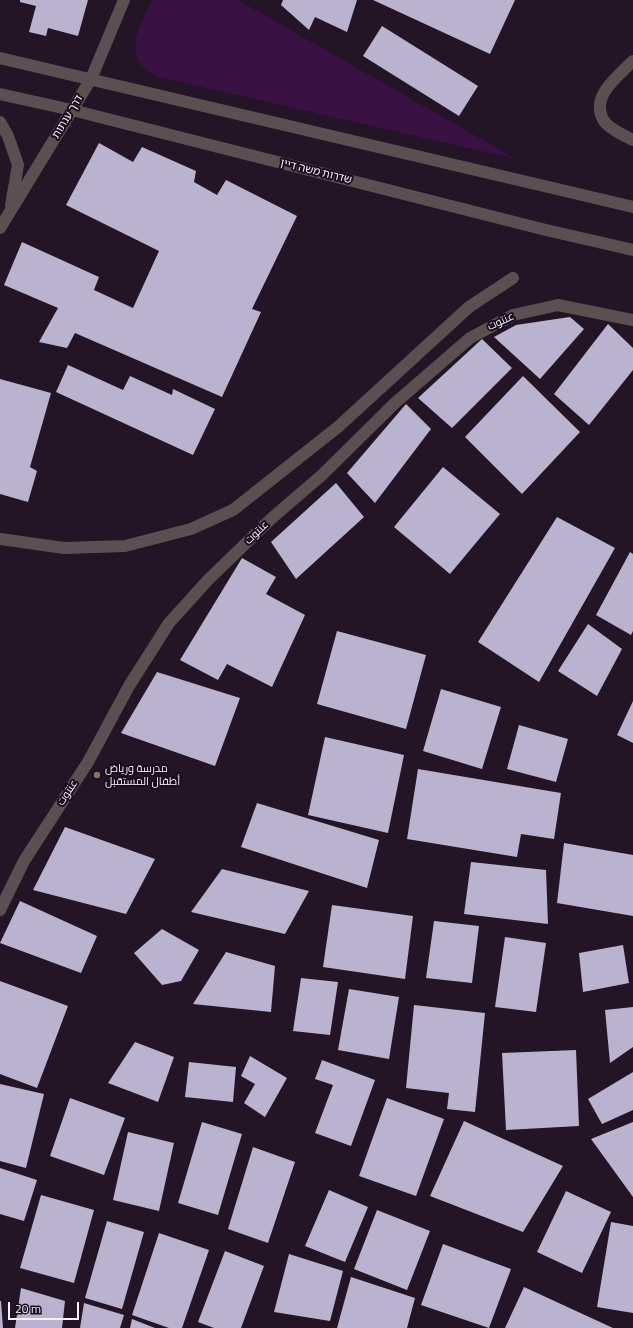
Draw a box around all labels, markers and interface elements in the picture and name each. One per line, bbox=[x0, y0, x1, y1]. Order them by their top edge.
street label: דרך ענתות bbox=[50, 93, 86, 141]
street label: שדרות משה דיין bbox=[279, 157, 353, 187]
street label: عنتوت bbox=[486, 310, 516, 334]
street label: عنتوت bbox=[242, 519, 272, 547]
place label: مدرسة ورياض أطفال المستقبل bbox=[105, 762, 180, 788]
marker: مدرسة ورياض أطفال المستقبل bbox=[92, 770, 102, 780]
street label: عنتوت bbox=[55, 778, 81, 808]
scale bar bbox=[10, 1294, 81, 1320]
text: 20 m bbox=[15, 1299, 41, 1318]

